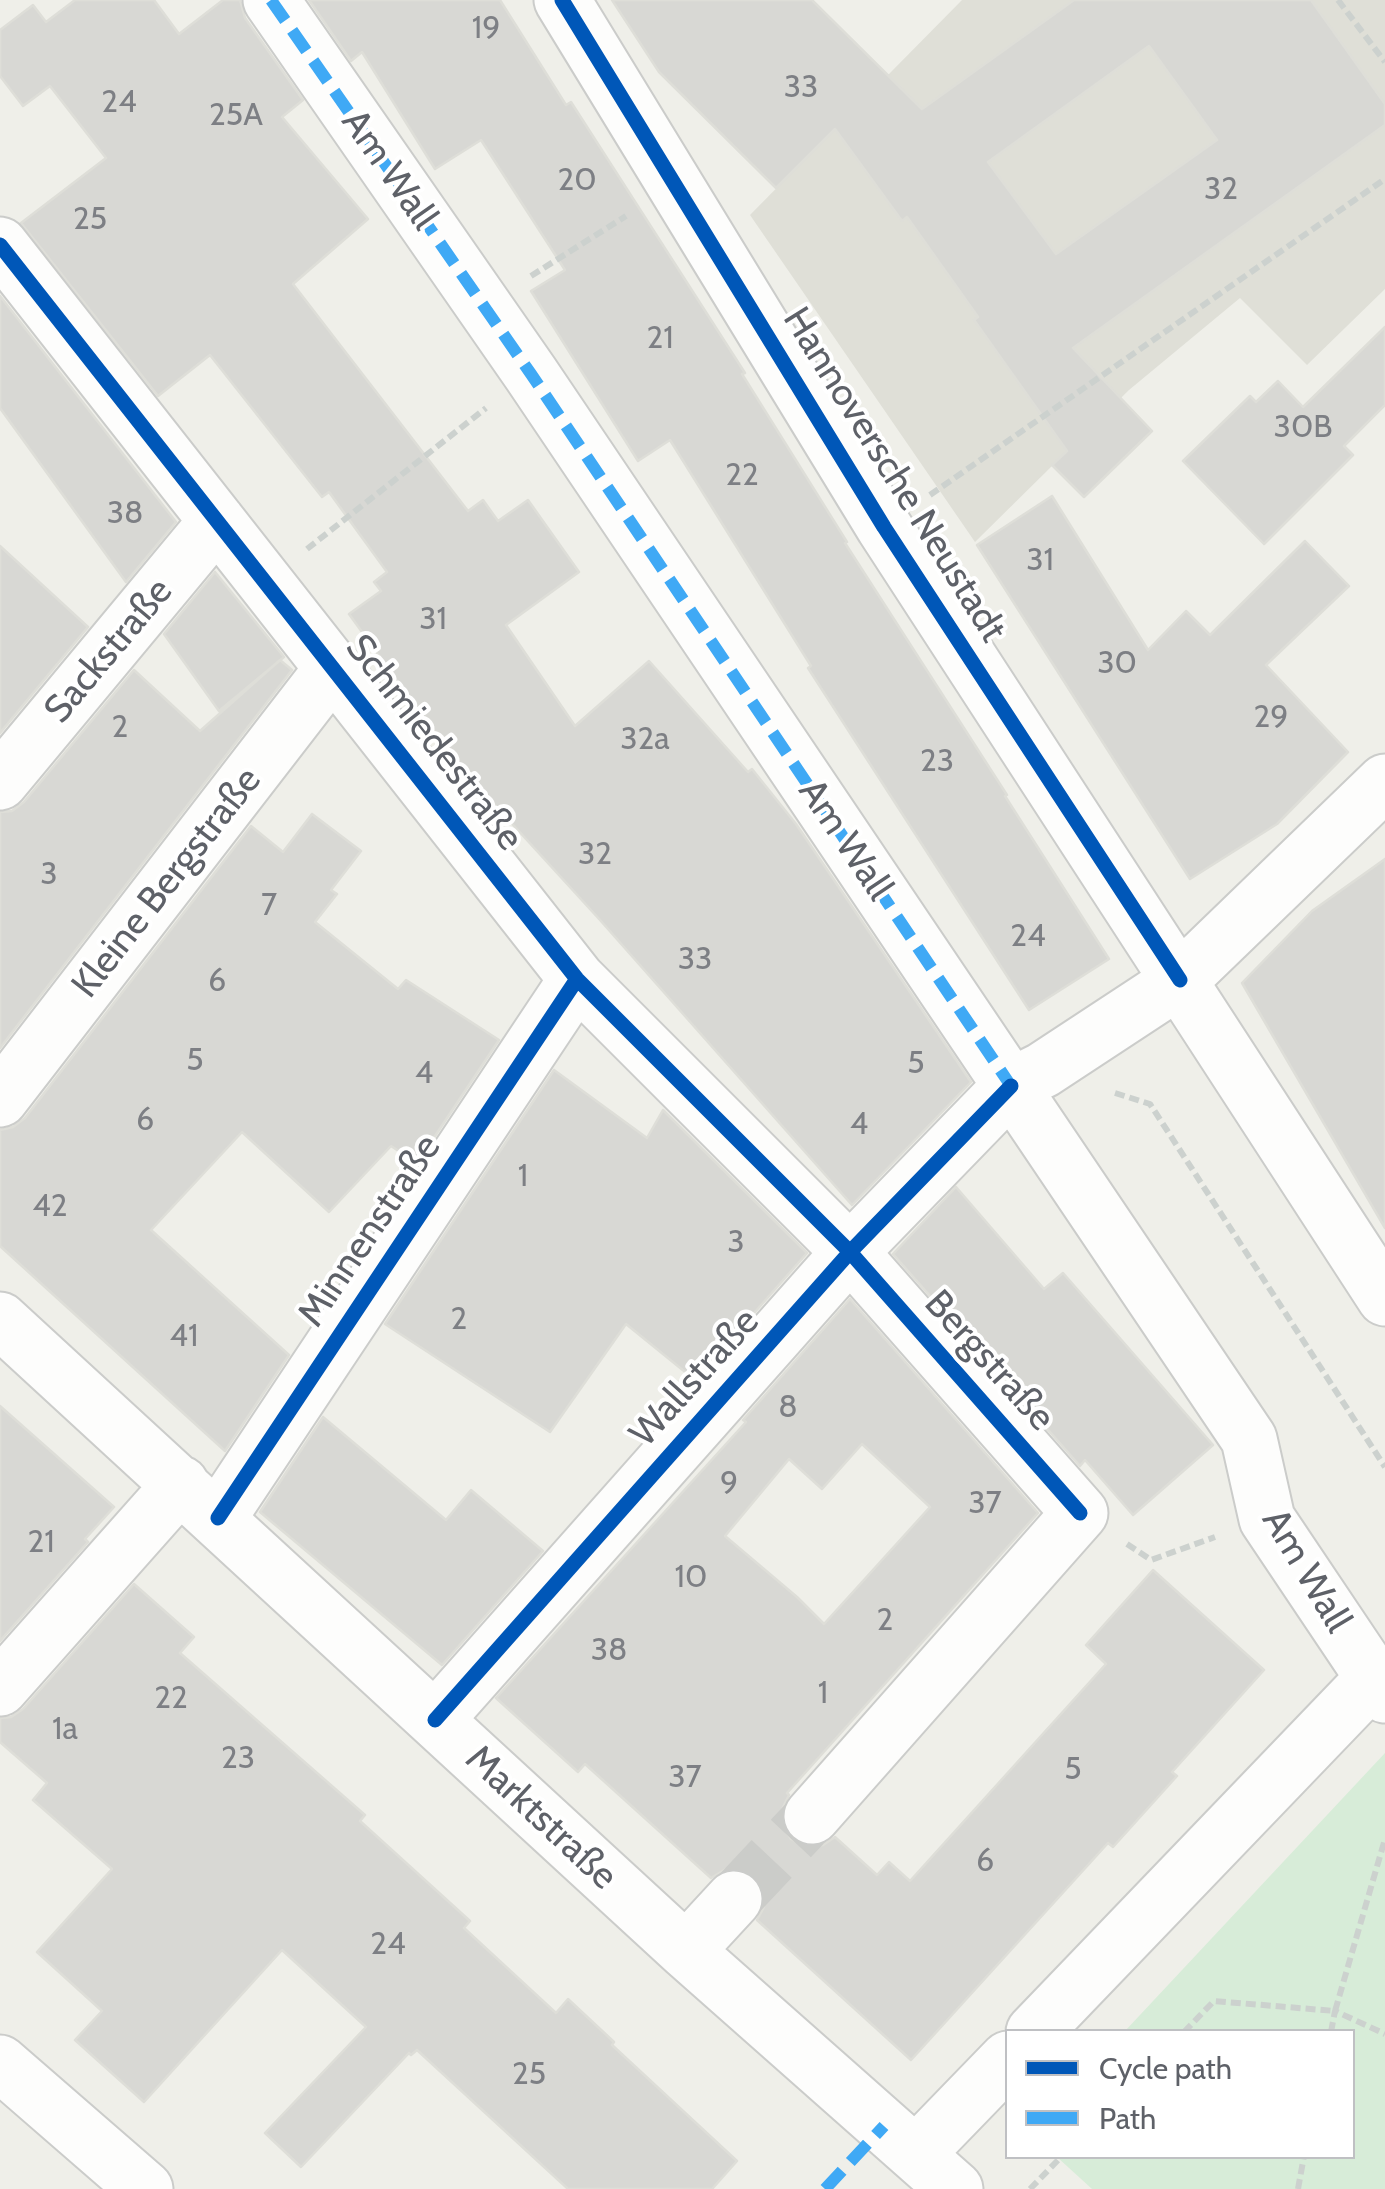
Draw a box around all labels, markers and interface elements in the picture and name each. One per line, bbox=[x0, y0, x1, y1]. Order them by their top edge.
house number: 19 bbox=[472, 10, 500, 48]
house number: 33 bbox=[784, 69, 818, 107]
house number: 24 bbox=[101, 84, 137, 122]
house number: 25A bbox=[209, 97, 263, 135]
street label: Am Wall bbox=[331, 101, 447, 239]
house number: 20 bbox=[557, 162, 597, 200]
house number: 32 bbox=[1204, 171, 1238, 209]
house number: 25 bbox=[73, 201, 107, 239]
street label: Hannoversche Neustadt bbox=[773, 300, 1015, 650]
house number: 21 bbox=[646, 320, 674, 358]
house number: 30B bbox=[1274, 409, 1332, 447]
house number: 22 bbox=[725, 457, 759, 495]
house number: 38 bbox=[107, 495, 143, 533]
house number: 31 bbox=[1026, 542, 1054, 580]
street label: Sackstraße bbox=[35, 570, 183, 732]
house number: 31 bbox=[419, 601, 447, 639]
street label: Schmiedestraße bbox=[336, 626, 532, 860]
house number: 30 bbox=[1097, 645, 1137, 683]
house number: 29 bbox=[1254, 699, 1288, 737]
house number: 2 bbox=[112, 709, 128, 747]
house number: 32a bbox=[620, 721, 670, 759]
house number: 23 bbox=[920, 743, 954, 781]
street label: Kleine Bergstraße bbox=[63, 759, 271, 1007]
street label: Am Wall bbox=[788, 771, 902, 909]
house number: 32 bbox=[578, 836, 612, 874]
house number: 3 bbox=[40, 856, 58, 894]
house number: 7 bbox=[261, 887, 277, 925]
house number: 24 bbox=[1010, 918, 1046, 956]
house number: 33 bbox=[678, 941, 712, 979]
house number: 6 bbox=[208, 963, 226, 1001]
house number: 5 bbox=[186, 1042, 204, 1080]
house number: 5 bbox=[907, 1045, 925, 1083]
house number: 4 bbox=[415, 1055, 433, 1093]
house number: 6 bbox=[136, 1102, 154, 1140]
house number: 4 bbox=[850, 1106, 868, 1144]
street label: Minnenstraße bbox=[289, 1126, 451, 1336]
house number: 1 bbox=[518, 1158, 528, 1196]
house number: 42 bbox=[32, 1188, 68, 1226]
house number: 3 bbox=[727, 1224, 745, 1262]
street label: Bergstraße bbox=[914, 1282, 1064, 1440]
street label: Wallstraße bbox=[621, 1299, 769, 1457]
house number: 2 bbox=[451, 1301, 467, 1339]
house number: 41 bbox=[170, 1318, 198, 1356]
house number: 8 bbox=[778, 1389, 798, 1427]
house number: 9 bbox=[720, 1465, 738, 1503]
house number: 37 bbox=[968, 1485, 1002, 1523]
street label: Am Wall bbox=[1251, 1501, 1361, 1641]
house number: 21 bbox=[27, 1524, 55, 1562]
house number: 10 bbox=[675, 1559, 707, 1597]
house number: 2 bbox=[877, 1602, 893, 1640]
house number: 38 bbox=[591, 1632, 627, 1670]
house number: 1 bbox=[818, 1675, 828, 1713]
house number: 22 bbox=[154, 1680, 188, 1718]
house number: 1a bbox=[52, 1711, 78, 1749]
street label: Marktstraße bbox=[456, 1736, 626, 1900]
house number: 23 bbox=[221, 1740, 255, 1778]
house number: 5 bbox=[1064, 1751, 1082, 1789]
house number: 37 bbox=[668, 1759, 702, 1797]
house number: 6 bbox=[976, 1843, 994, 1881]
house number: 24 bbox=[370, 1926, 406, 1964]
legend bbox=[1005, 2029, 1355, 2159]
text: Cycle path bbox=[1099, 2050, 1232, 2087]
house number: 25 bbox=[512, 2056, 546, 2094]
text: Path bbox=[1099, 2100, 1156, 2137]

